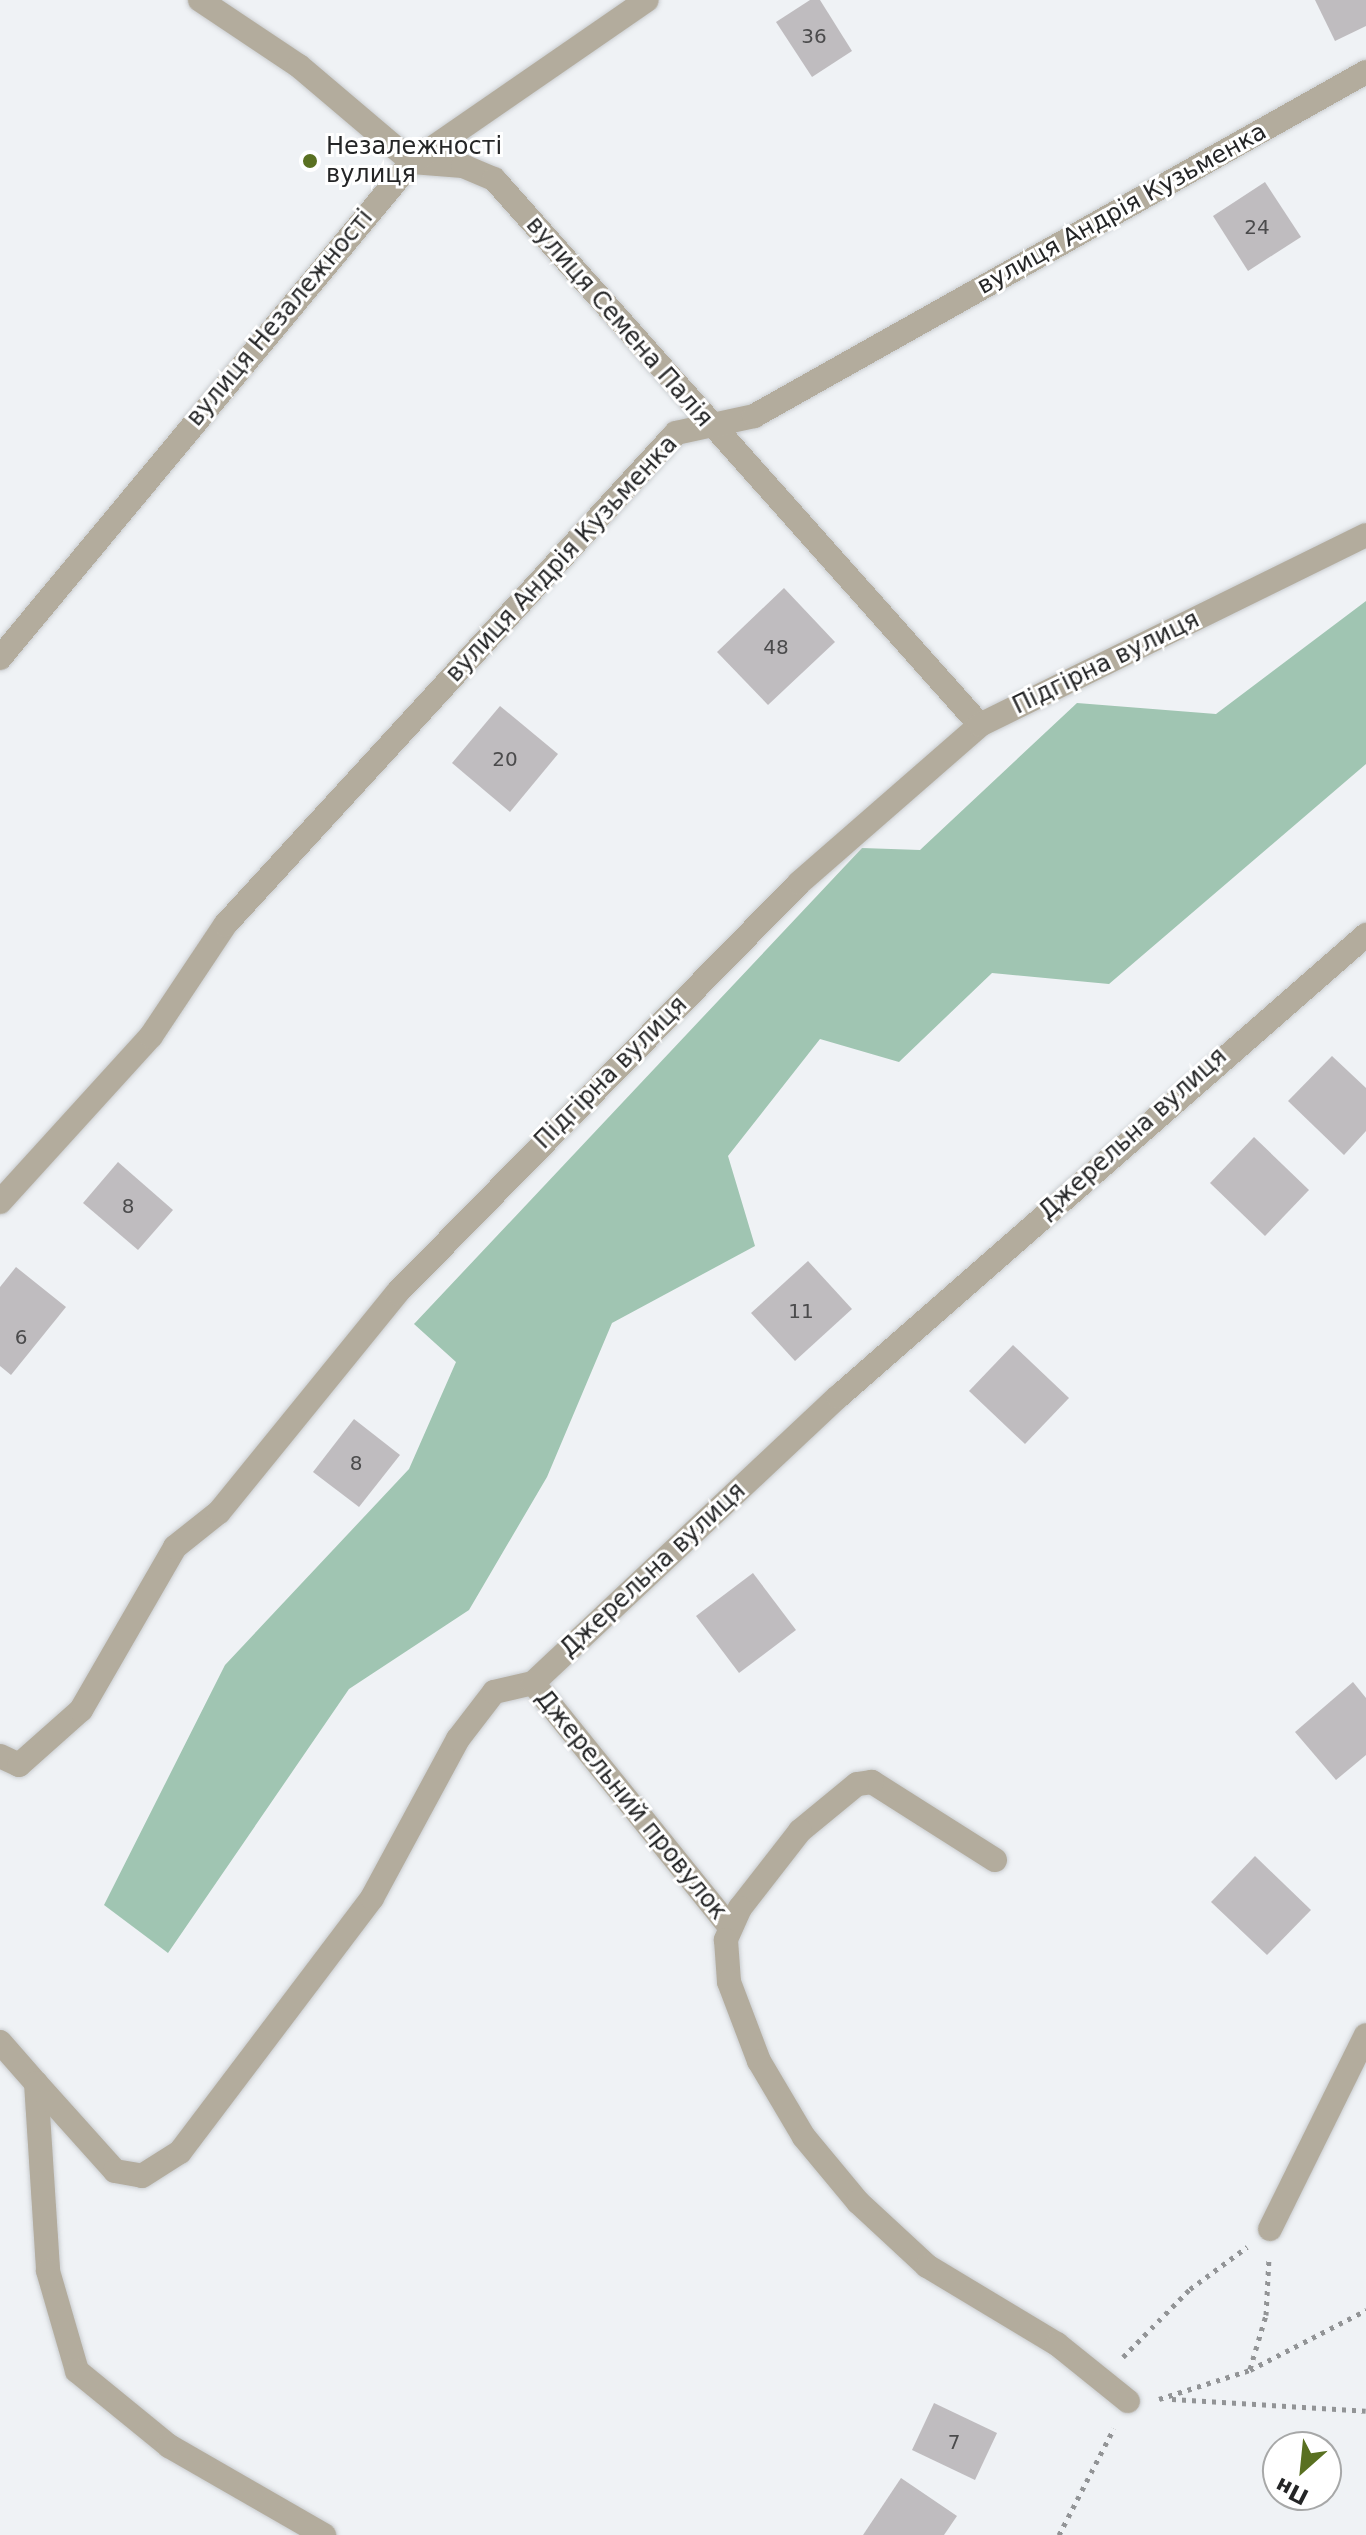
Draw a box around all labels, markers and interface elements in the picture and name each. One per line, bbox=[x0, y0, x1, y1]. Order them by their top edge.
house number: 36 bbox=[801, 24, 827, 48]
street label: вулиця Андрія Кузьменка bbox=[972, 117, 1272, 301]
place label: Незалежності вулиця bbox=[326, 133, 502, 189]
marker: Незалежності вулиця bbox=[301, 152, 319, 170]
street label: вулиця Незалежності bbox=[181, 204, 379, 432]
street label: вулиця Семена Палія bbox=[520, 211, 718, 433]
house number: 24 bbox=[1244, 215, 1270, 239]
street label: вулиця Андрія Кузьменка bbox=[440, 430, 684, 688]
street label: Підгірна вулиця bbox=[1008, 605, 1204, 721]
house number: 48 bbox=[763, 635, 789, 659]
house number: 20 bbox=[492, 747, 518, 771]
street label: Підгірна вулиця bbox=[529, 991, 693, 1155]
street label: Джерельна вулиця bbox=[1033, 1042, 1233, 1226]
house number: 8 bbox=[122, 1194, 134, 1218]
house number: 11 bbox=[788, 1299, 814, 1323]
house number: 6 bbox=[15, 1325, 27, 1349]
house number: 8 bbox=[350, 1451, 362, 1475]
street label: Джерельна вулиця bbox=[554, 1477, 752, 1663]
street label: Джерельний провулок bbox=[529, 1684, 733, 1926]
house number: 7 bbox=[948, 2430, 960, 2454]
north arrow bbox=[1262, 2431, 1342, 2511]
text: Пн bbox=[1271, 2472, 1312, 2510]

